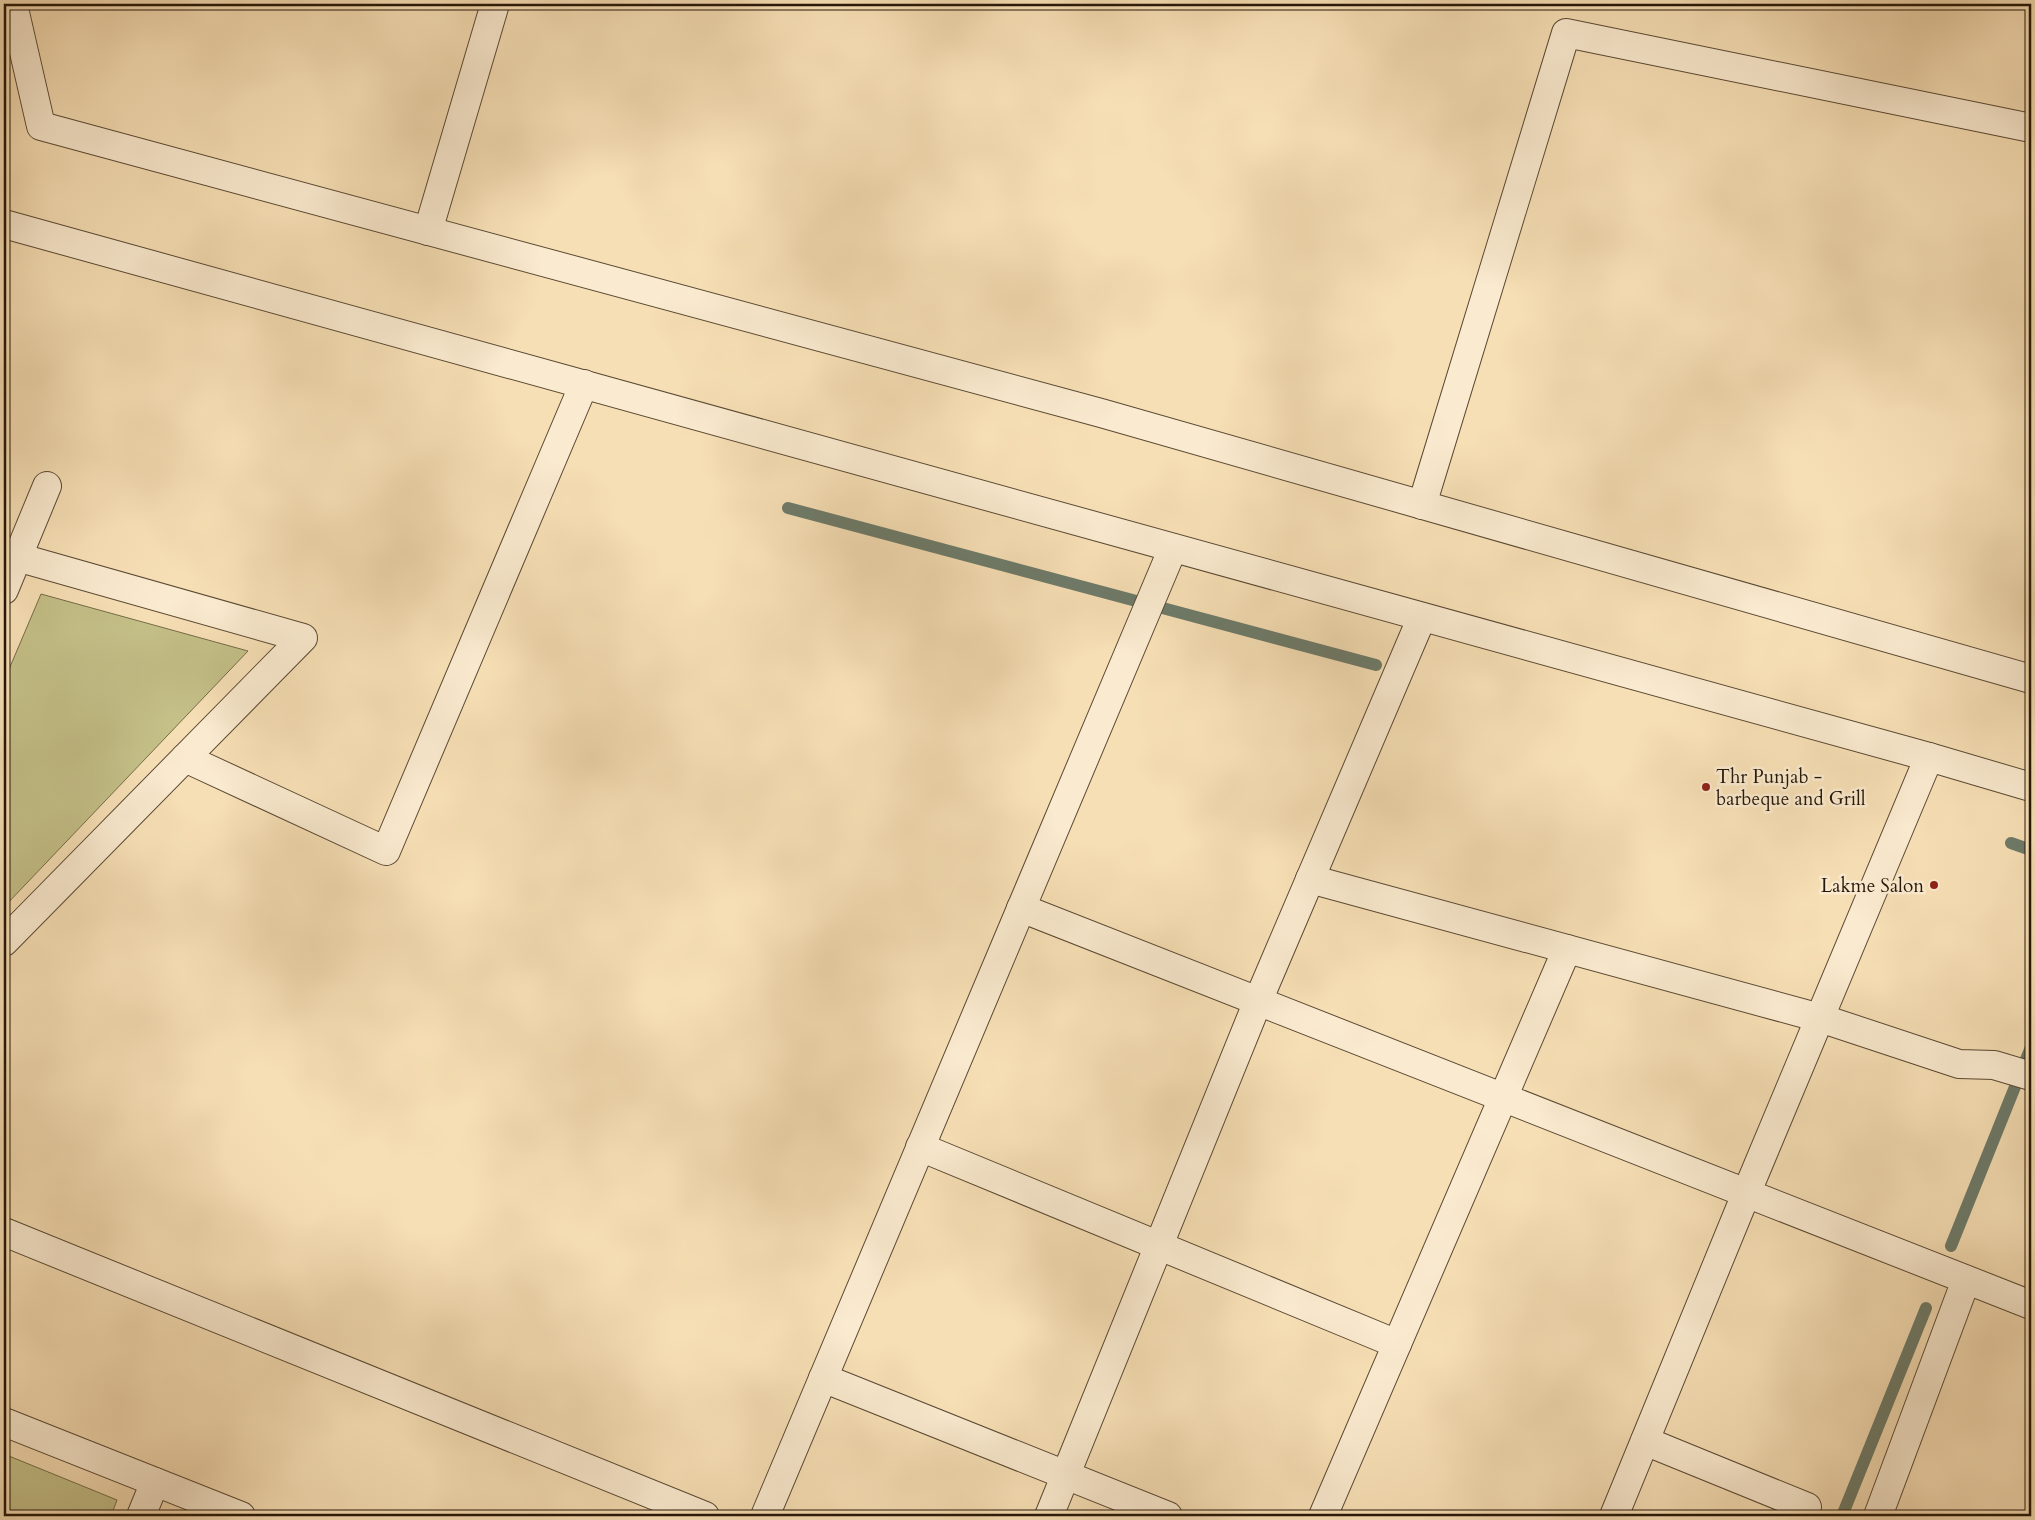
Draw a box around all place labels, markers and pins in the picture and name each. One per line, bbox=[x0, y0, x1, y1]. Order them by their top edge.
place label: Thr Punjab - barbeque and Grill bbox=[1716, 764, 1866, 812]
marker: Thr Punjab - barbeque and Grill bbox=[1700, 781, 1712, 793]
place label: Lakme Salon bbox=[1821, 873, 1924, 899]
marker: Lakme Salon bbox=[1928, 879, 1940, 891]

